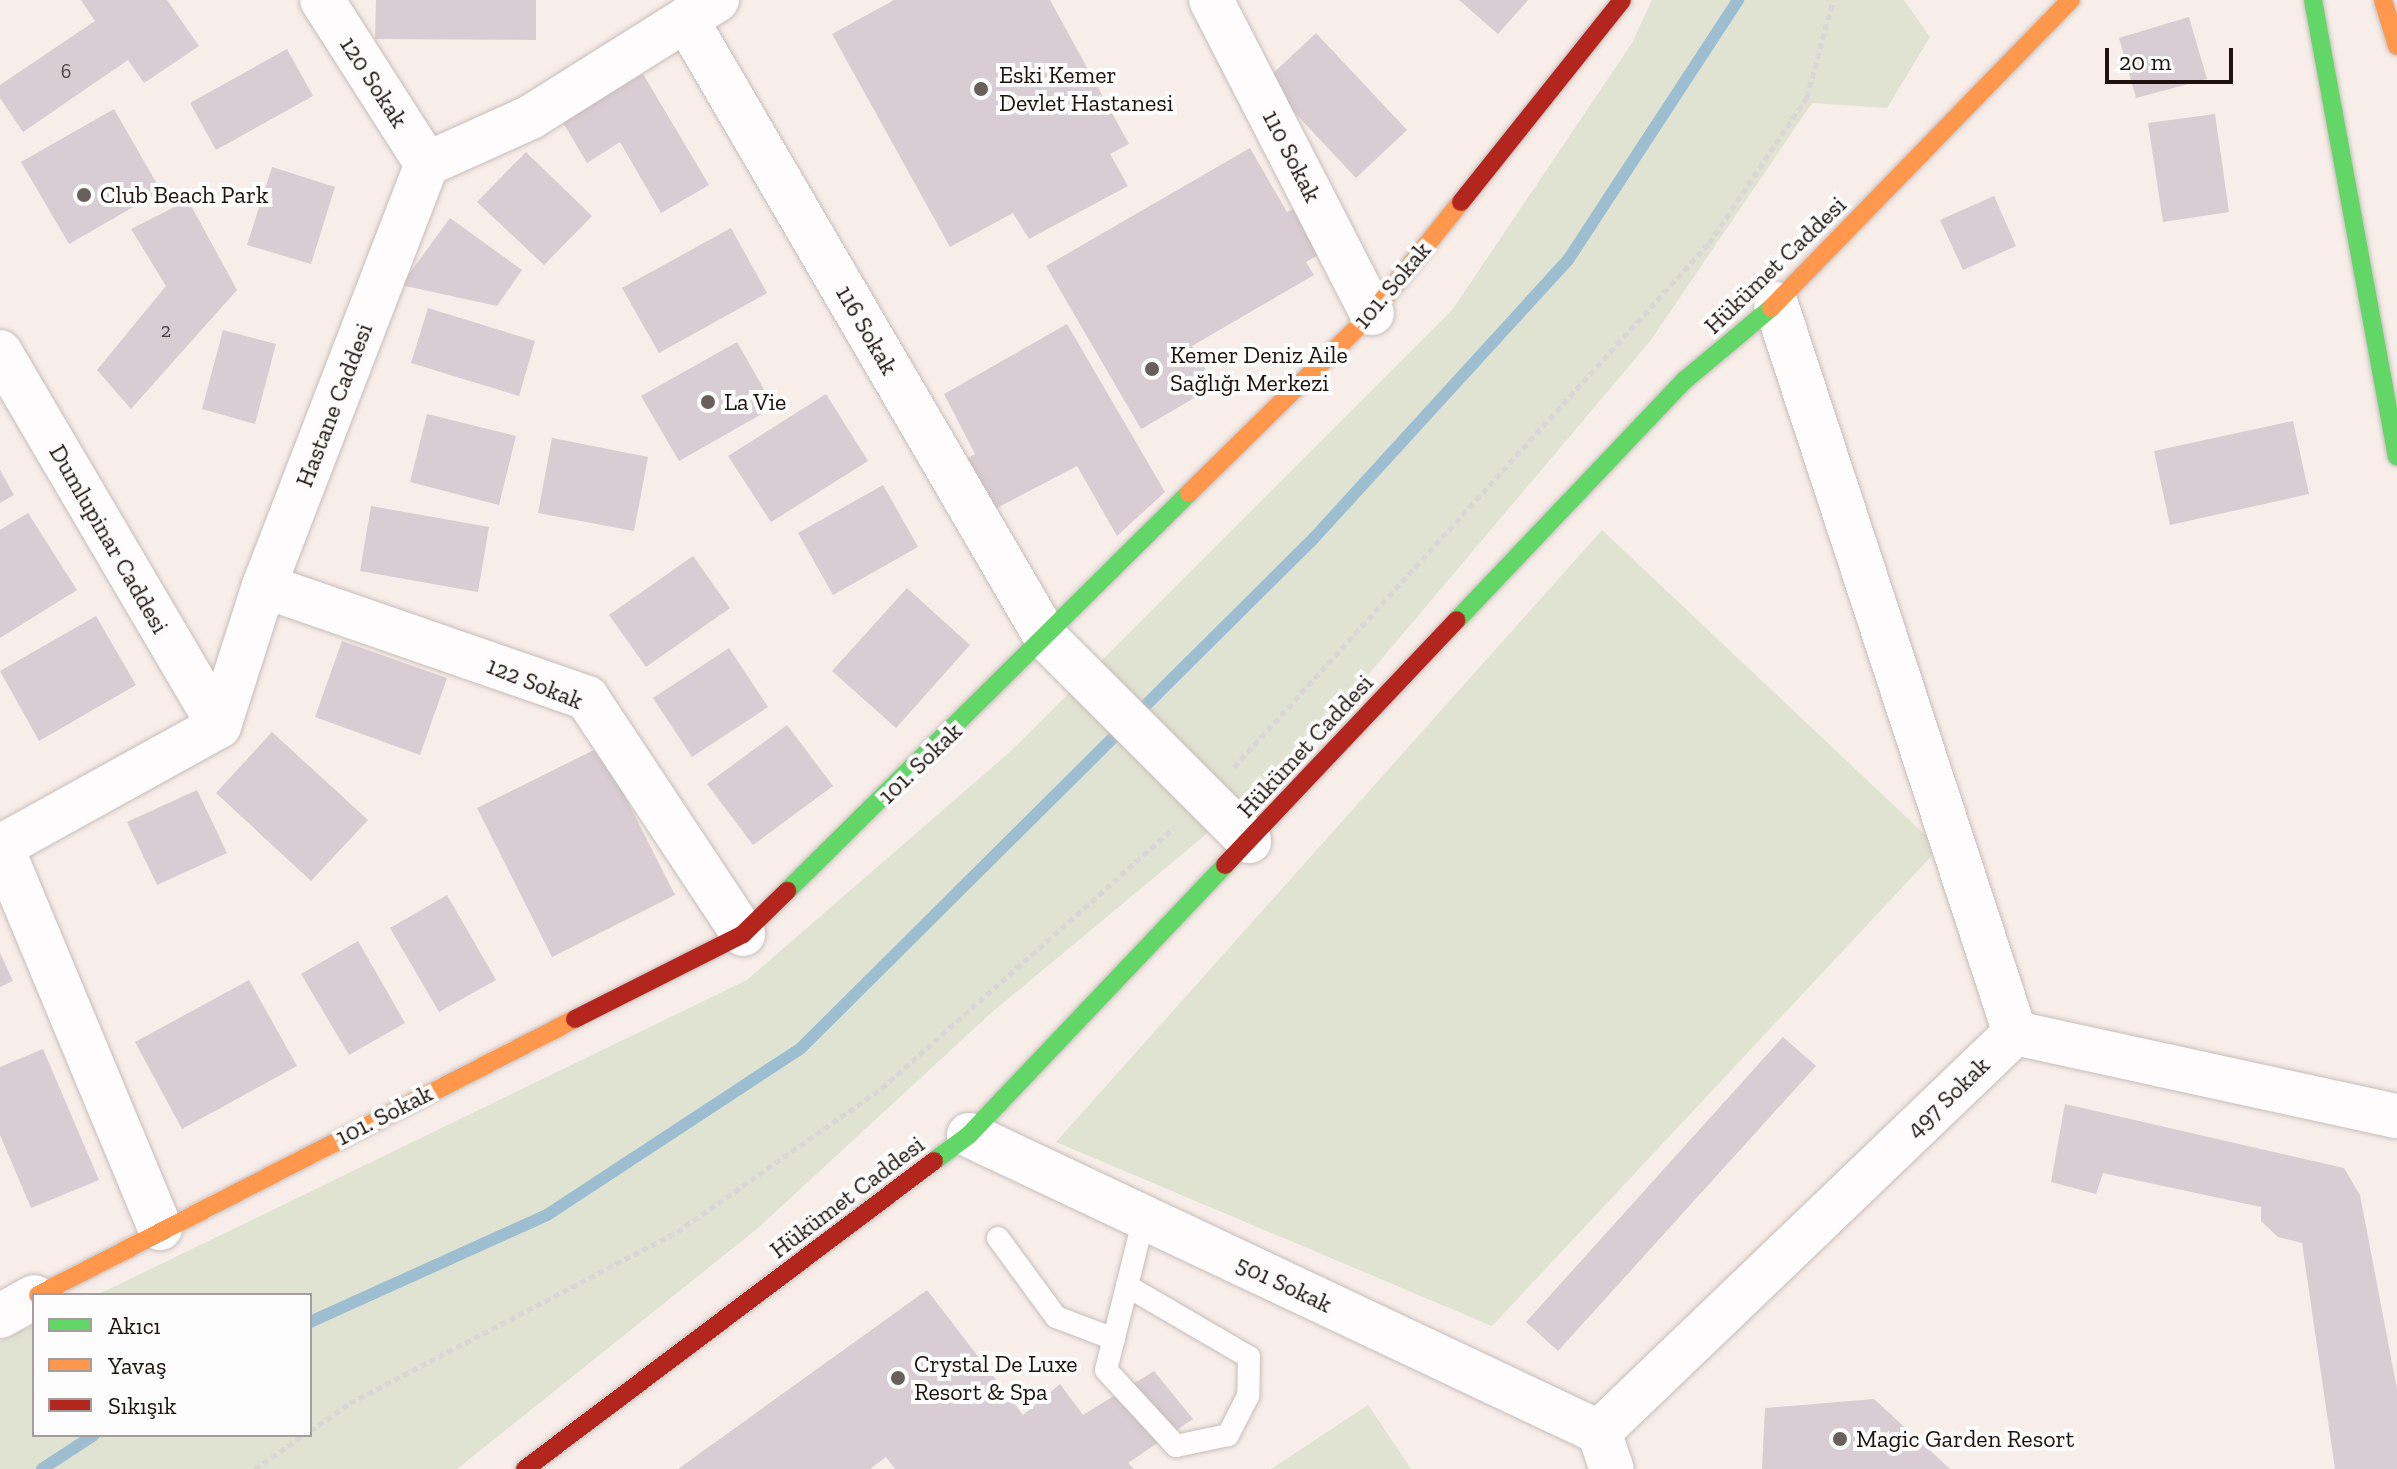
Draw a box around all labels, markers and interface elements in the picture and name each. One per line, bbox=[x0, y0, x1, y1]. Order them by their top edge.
street label: 120 Sokak bbox=[334, 31, 414, 133]
scale bar bbox=[2109, 32, 2237, 82]
text: 20 m bbox=[2119, 47, 2171, 76]
house number: 6 bbox=[61, 59, 71, 83]
place label: Eski Kemer Devlet Hastanesi bbox=[999, 61, 1173, 117]
marker: Eski Kemer Devlet Hastanesi bbox=[970, 78, 992, 100]
street label: 110 Sokak bbox=[1257, 105, 1327, 207]
place label: Club Beach Park bbox=[100, 181, 269, 209]
marker: Club Beach Park bbox=[75, 186, 93, 204]
street label: Hükümet Caddesi bbox=[1698, 190, 1852, 340]
street label: 101. Sokak bbox=[1347, 236, 1437, 334]
street label: 116 Sokak bbox=[830, 280, 904, 380]
house number: 2 bbox=[161, 318, 171, 342]
street label: Hastane Caddesi bbox=[290, 319, 378, 491]
place label: Kemer Deniz Aile Sağlığı Merkezi bbox=[1170, 341, 1349, 397]
marker: Kemer Deniz Aile Sağlığı Merkezi bbox=[1141, 358, 1163, 380]
place label: La Vie bbox=[724, 388, 787, 416]
marker: La Vie bbox=[699, 393, 717, 411]
street label: Dumlupinar Caddesi bbox=[43, 439, 175, 639]
street label: 122 Sokak bbox=[483, 651, 587, 715]
street label: Hükümet Caddesi bbox=[1231, 668, 1379, 824]
street label: 101. Sokak bbox=[872, 716, 968, 810]
street label: 497 Sokak bbox=[1901, 1050, 1995, 1144]
street label: 101. Sokak bbox=[331, 1078, 437, 1152]
street label: Hükümet Caddesi bbox=[764, 1130, 930, 1264]
street label: 501 Sokak bbox=[1231, 1249, 1337, 1319]
legend bbox=[32, 1293, 312, 1437]
text: Akıcı bbox=[108, 1311, 161, 1340]
place label: Crystal De Luxe Resort & Spa bbox=[914, 1350, 1078, 1406]
text: Yavaş bbox=[108, 1351, 166, 1380]
marker: Crystal De Luxe Resort & Spa bbox=[889, 1369, 907, 1387]
text: Sıkışık bbox=[108, 1391, 176, 1420]
place label: Magic Garden Resort bbox=[1856, 1425, 2074, 1453]
marker: Magic Garden Resort bbox=[1831, 1430, 1849, 1448]

